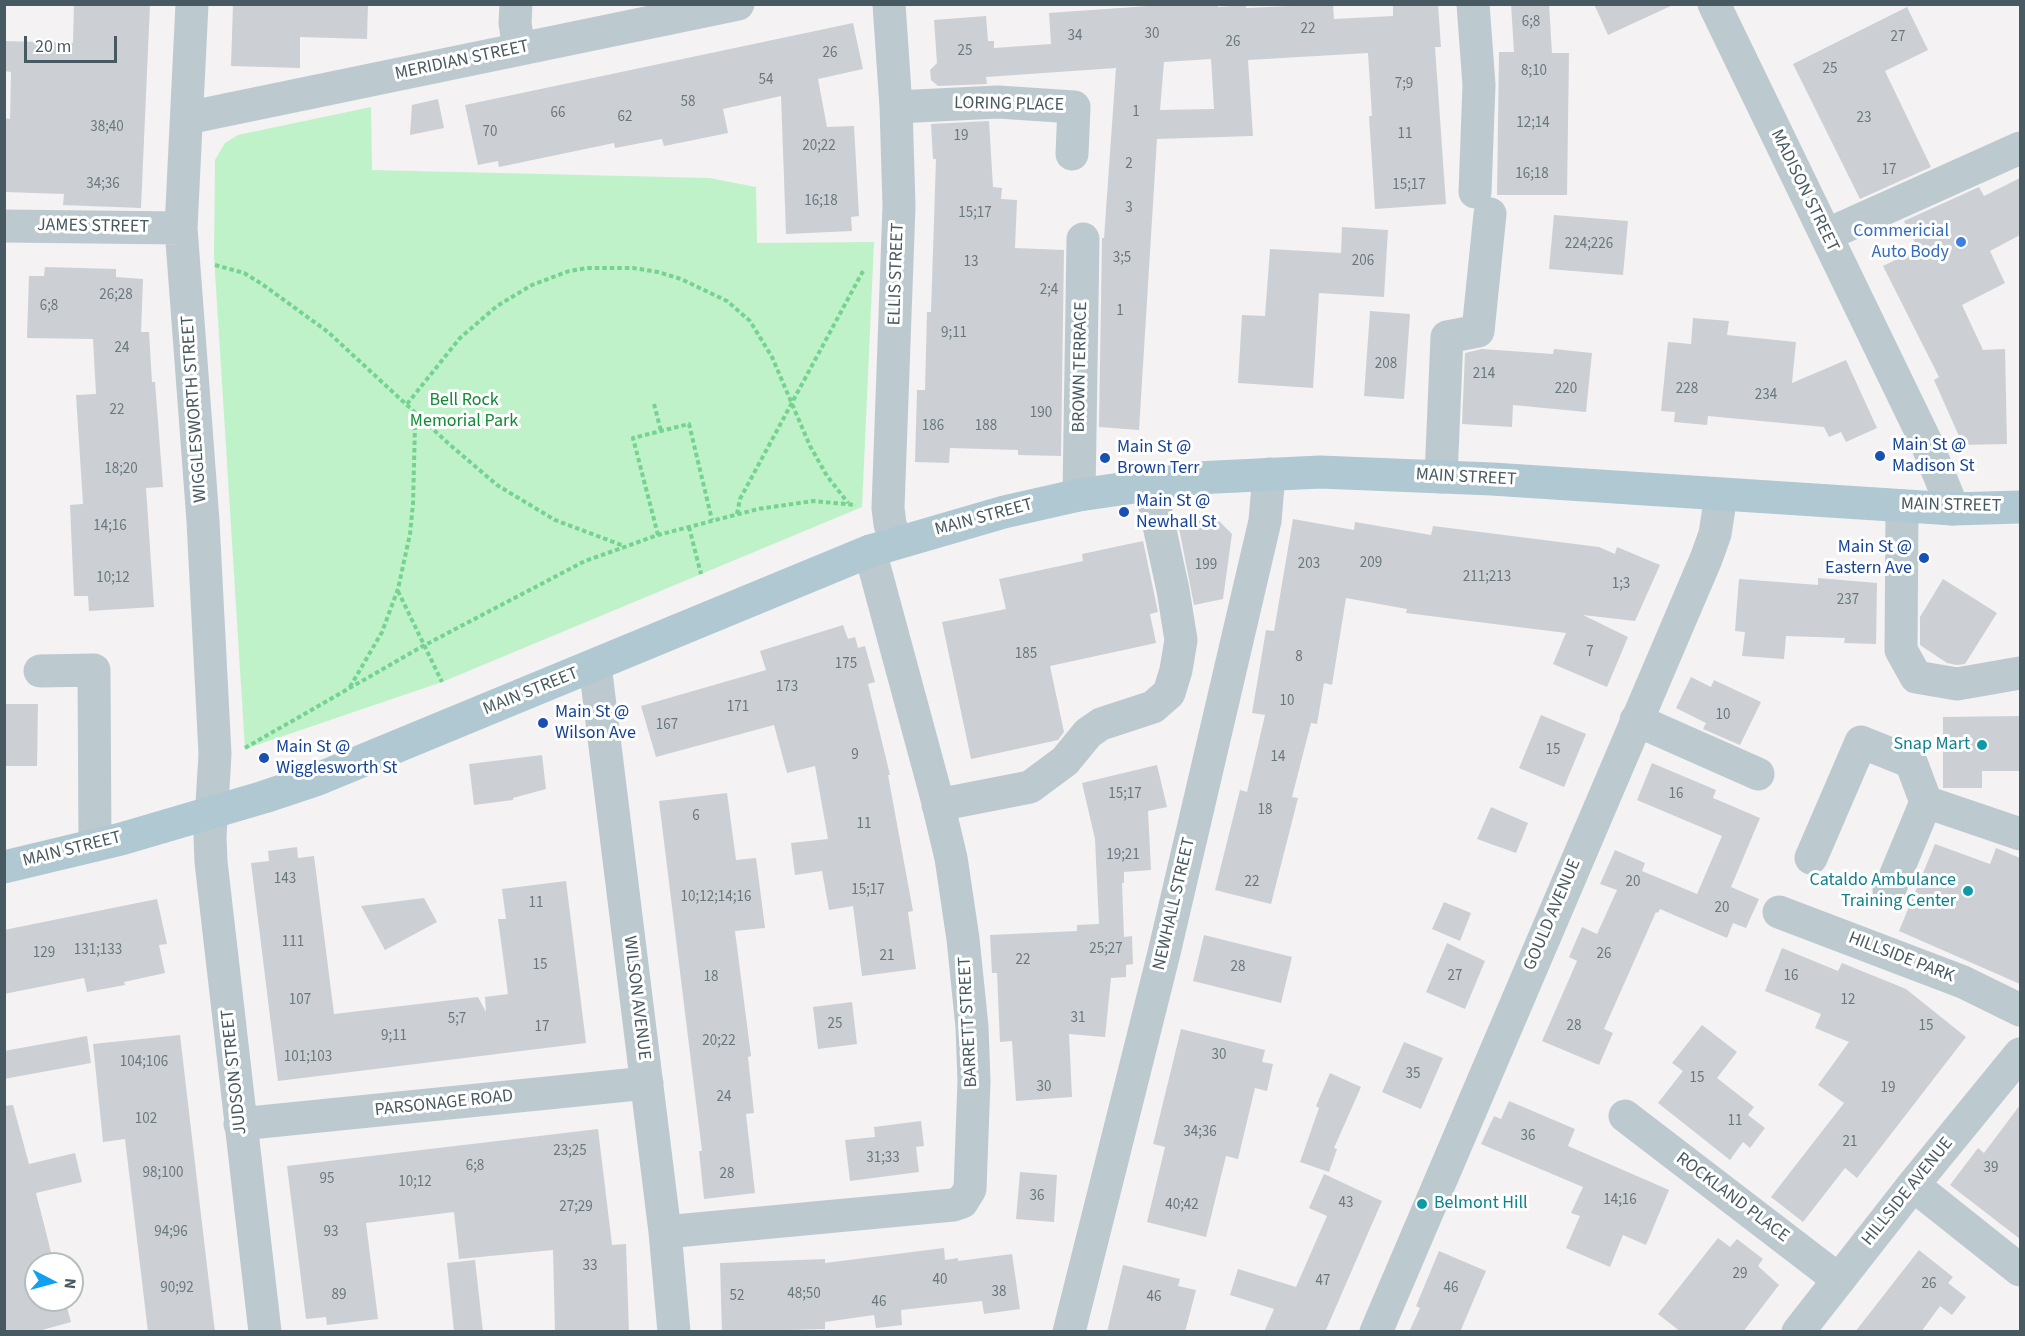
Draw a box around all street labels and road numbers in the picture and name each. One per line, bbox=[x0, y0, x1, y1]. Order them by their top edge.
street label: MERIDIAN STREET bbox=[393, 36, 531, 86]
street label: LORING PLACE bbox=[954, 93, 1064, 117]
street label: MADISON STREET bbox=[1765, 126, 1843, 256]
street label: JAMES STREET bbox=[37, 215, 149, 239]
street label: ELLIS STREET bbox=[884, 222, 910, 326]
street label: BROWN TERRACE bbox=[1069, 301, 1093, 433]
street label: WIGGLESWORTH STREET bbox=[178, 315, 212, 503]
street label: MAIN STREET bbox=[1415, 465, 1517, 491]
street label: MAIN STREET bbox=[1901, 494, 2001, 518]
street label: MAIN STREET bbox=[933, 495, 1035, 541]
street label: MAIN STREET bbox=[480, 663, 582, 721]
street label: MAIN STREET bbox=[21, 827, 123, 873]
street label: NEWHALL STREET bbox=[1149, 835, 1201, 973]
street label: GOULD AVENUE bbox=[1520, 856, 1586, 974]
street label: HILLSIDE PARK bbox=[1845, 928, 1957, 988]
street label: WILSON AVENUE bbox=[618, 935, 654, 1061]
street label: BARRETT STREET bbox=[955, 956, 983, 1088]
street label: JUDSON STREET bbox=[218, 1008, 252, 1136]
street label: PARSONAGE ROAD bbox=[374, 1086, 514, 1122]
street label: HILLSIDE AVENUE bbox=[1858, 1133, 1958, 1251]
street label: ROCKLAND PLACE bbox=[1671, 1148, 1793, 1248]

